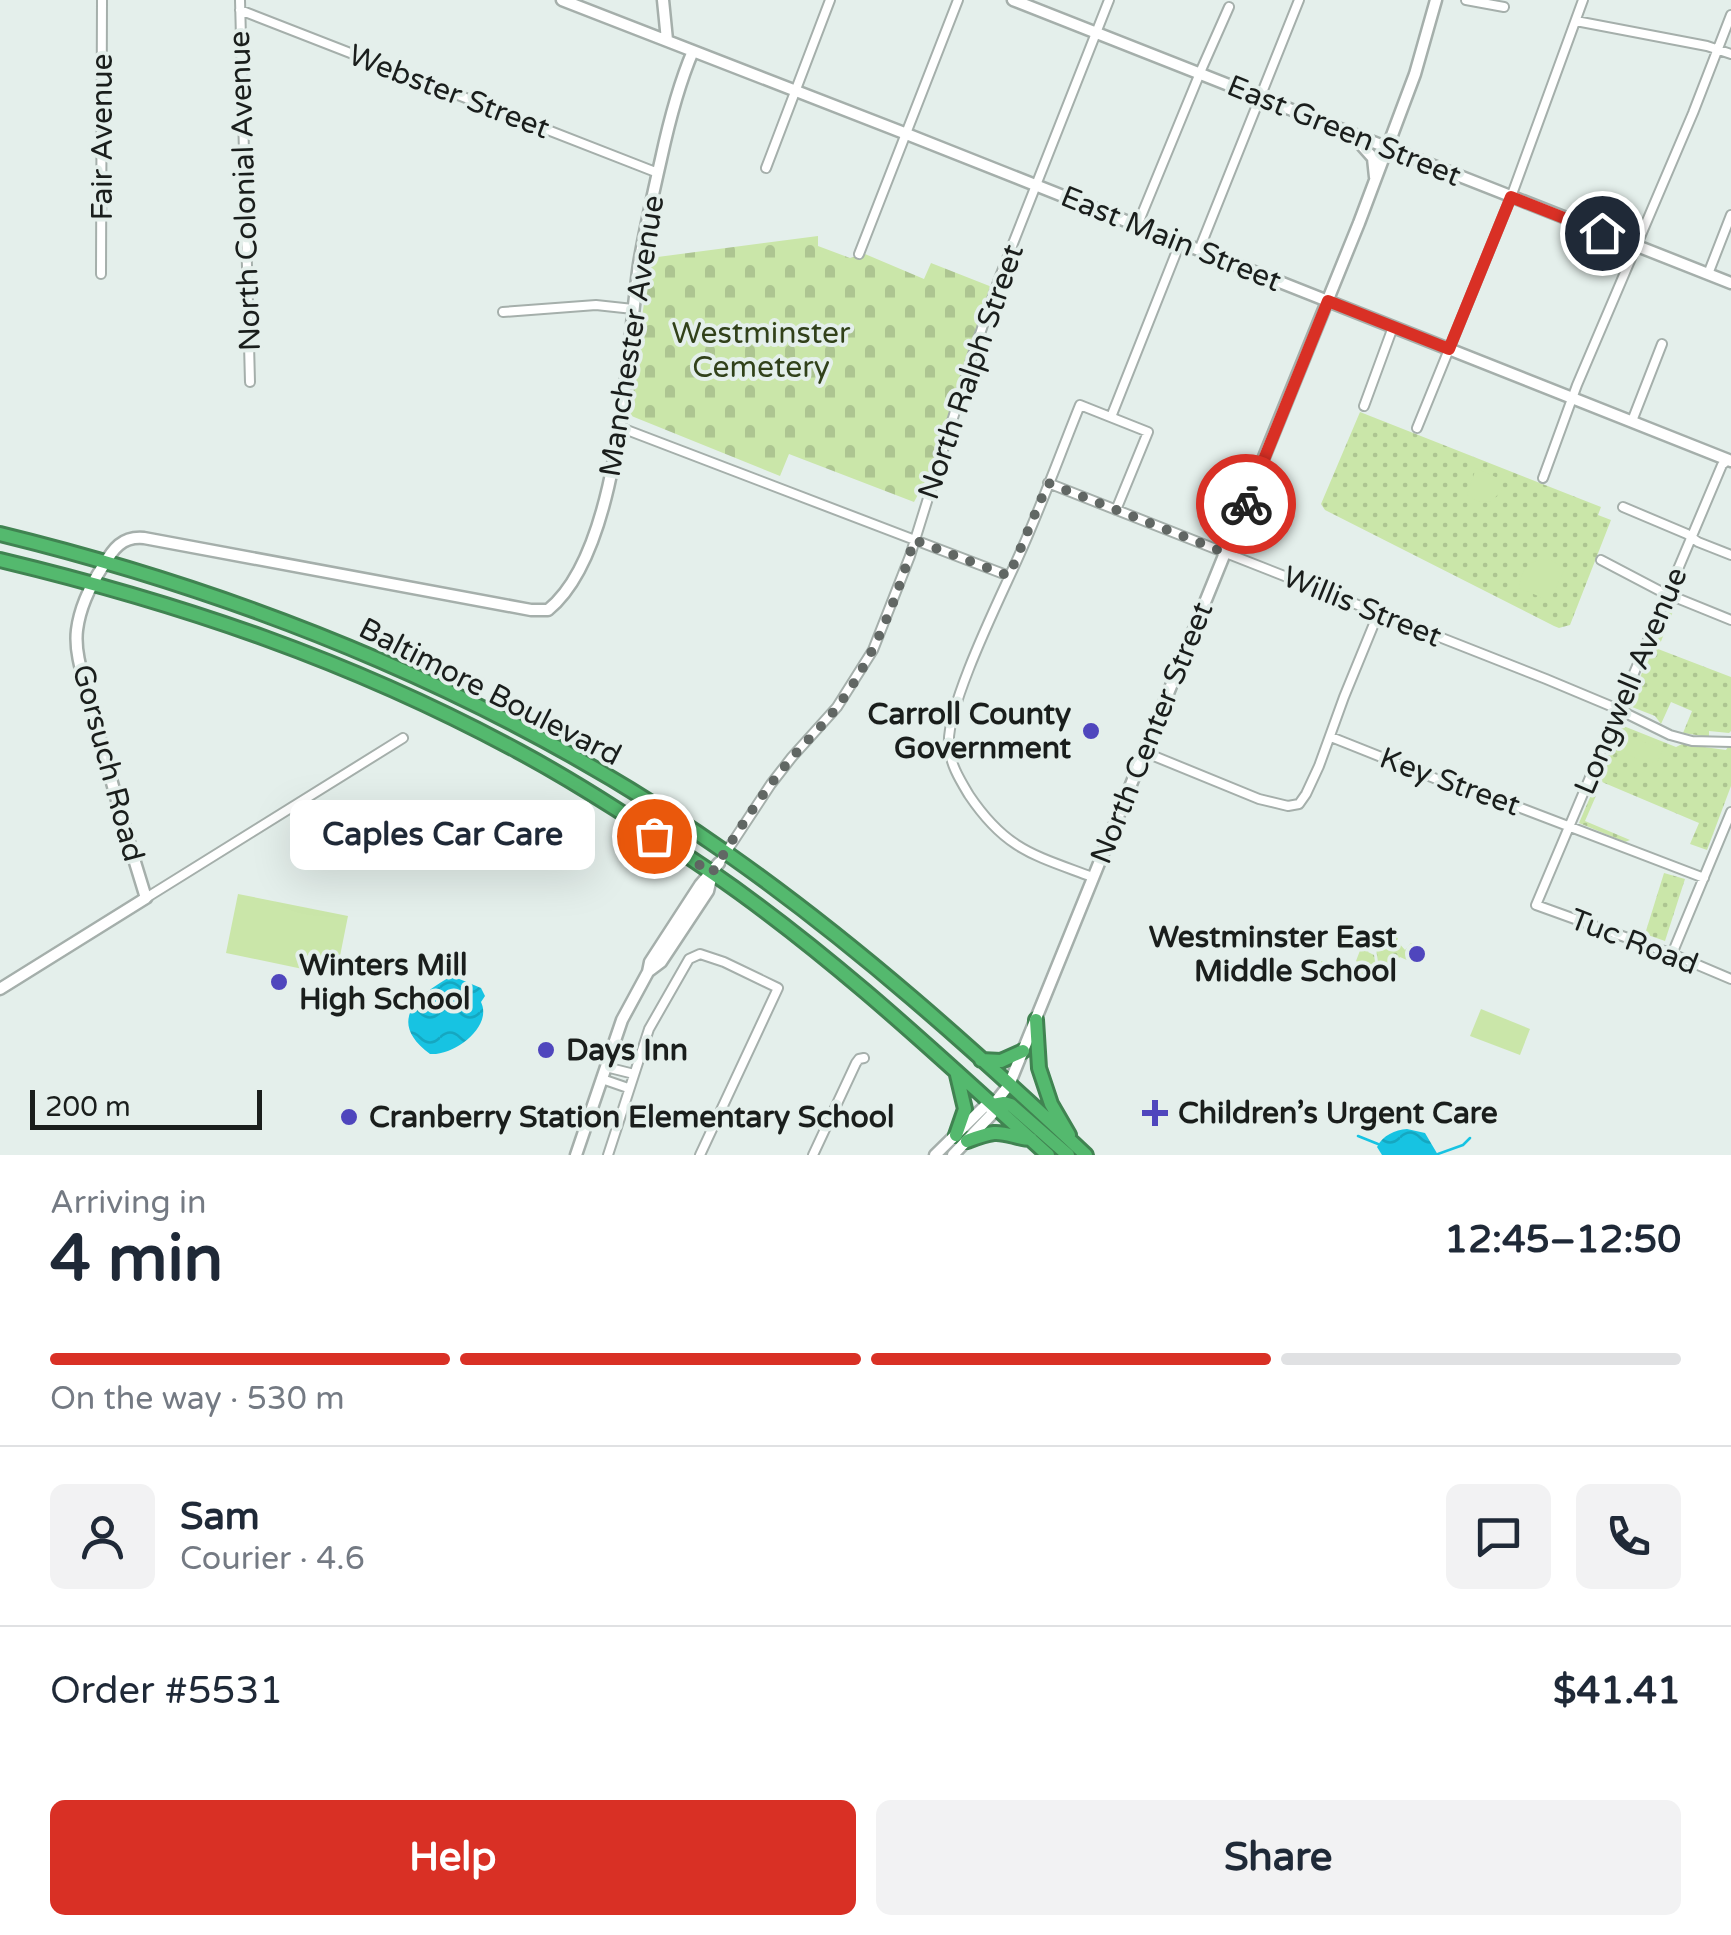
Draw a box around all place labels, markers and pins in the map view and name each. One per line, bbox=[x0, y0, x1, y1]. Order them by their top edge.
pin bbox=[1560, 191, 1645, 276]
place label: Carroll County Government bbox=[868, 696, 1072, 767]
marker: Carroll County Government bbox=[1080, 720, 1102, 742]
pin bbox=[612, 794, 697, 879]
callout: Caples Car Care bbox=[289, 801, 594, 871]
place label: Westminster East Middle School bbox=[1149, 919, 1398, 990]
marker: Westminster East Middle School bbox=[1406, 943, 1428, 965]
place label: Winters Mill High School bbox=[299, 947, 471, 1018]
marker: Winters Mill High School bbox=[268, 971, 290, 993]
place label: Days Inn bbox=[566, 1032, 688, 1069]
marker: Days Inn bbox=[535, 1039, 557, 1061]
place label: Children’s Urgent Care bbox=[1178, 1095, 1498, 1132]
place label: Cranberry Station Elementary School bbox=[369, 1099, 895, 1136]
marker: Children’s Urgent Care bbox=[1142, 1100, 1168, 1126]
marker: Cranberry Station Elementary School bbox=[338, 1106, 360, 1128]

